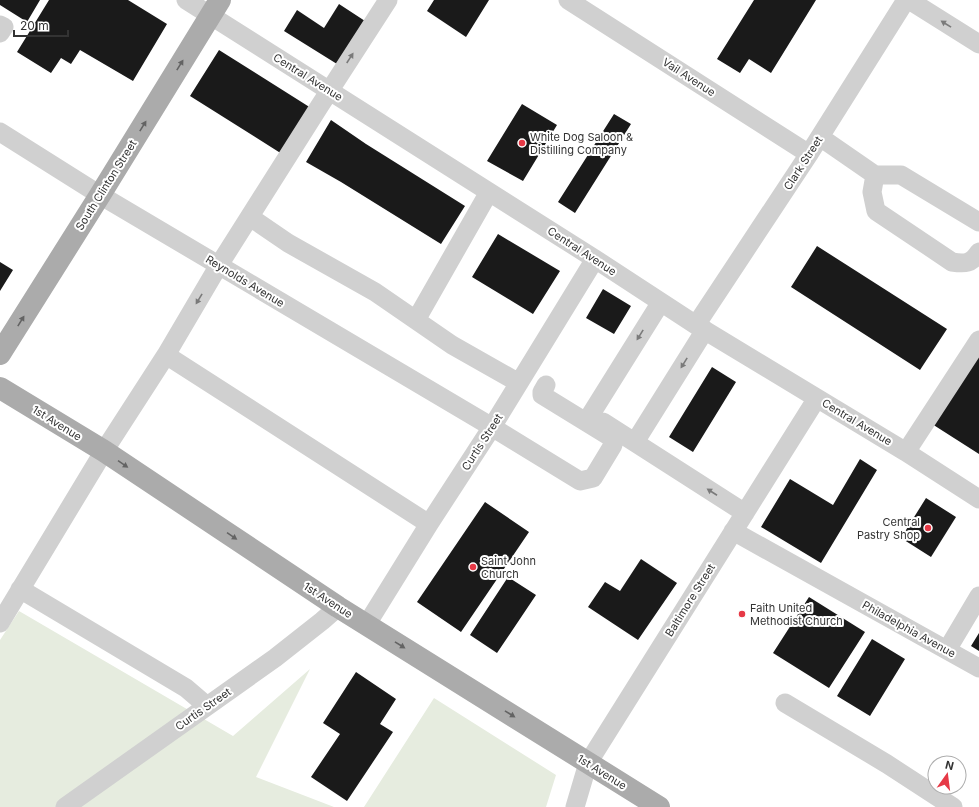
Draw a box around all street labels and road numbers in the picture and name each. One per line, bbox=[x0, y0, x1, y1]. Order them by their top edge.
street label: Central Avenue bbox=[271, 50, 345, 104]
street label: Vail Avenue bbox=[660, 55, 718, 99]
street label: Clark Street bbox=[780, 133, 826, 193]
street label: South Clinton Street bbox=[73, 137, 140, 233]
street label: Central Avenue bbox=[545, 224, 619, 278]
street label: Reynolds Avenue bbox=[203, 252, 287, 310]
street label: Central Avenue bbox=[819, 396, 895, 448]
street label: 1st Avenue bbox=[30, 402, 84, 444]
street label: Curtis Street bbox=[458, 411, 506, 473]
street label: Baltimore Street bbox=[662, 561, 718, 639]
street label: 1st Avenue bbox=[301, 579, 355, 621]
street label: Philadelphia Avenue bbox=[860, 598, 958, 660]
street label: Curtis Street bbox=[172, 684, 234, 733]
street label: 1st Avenue bbox=[575, 751, 629, 793]

